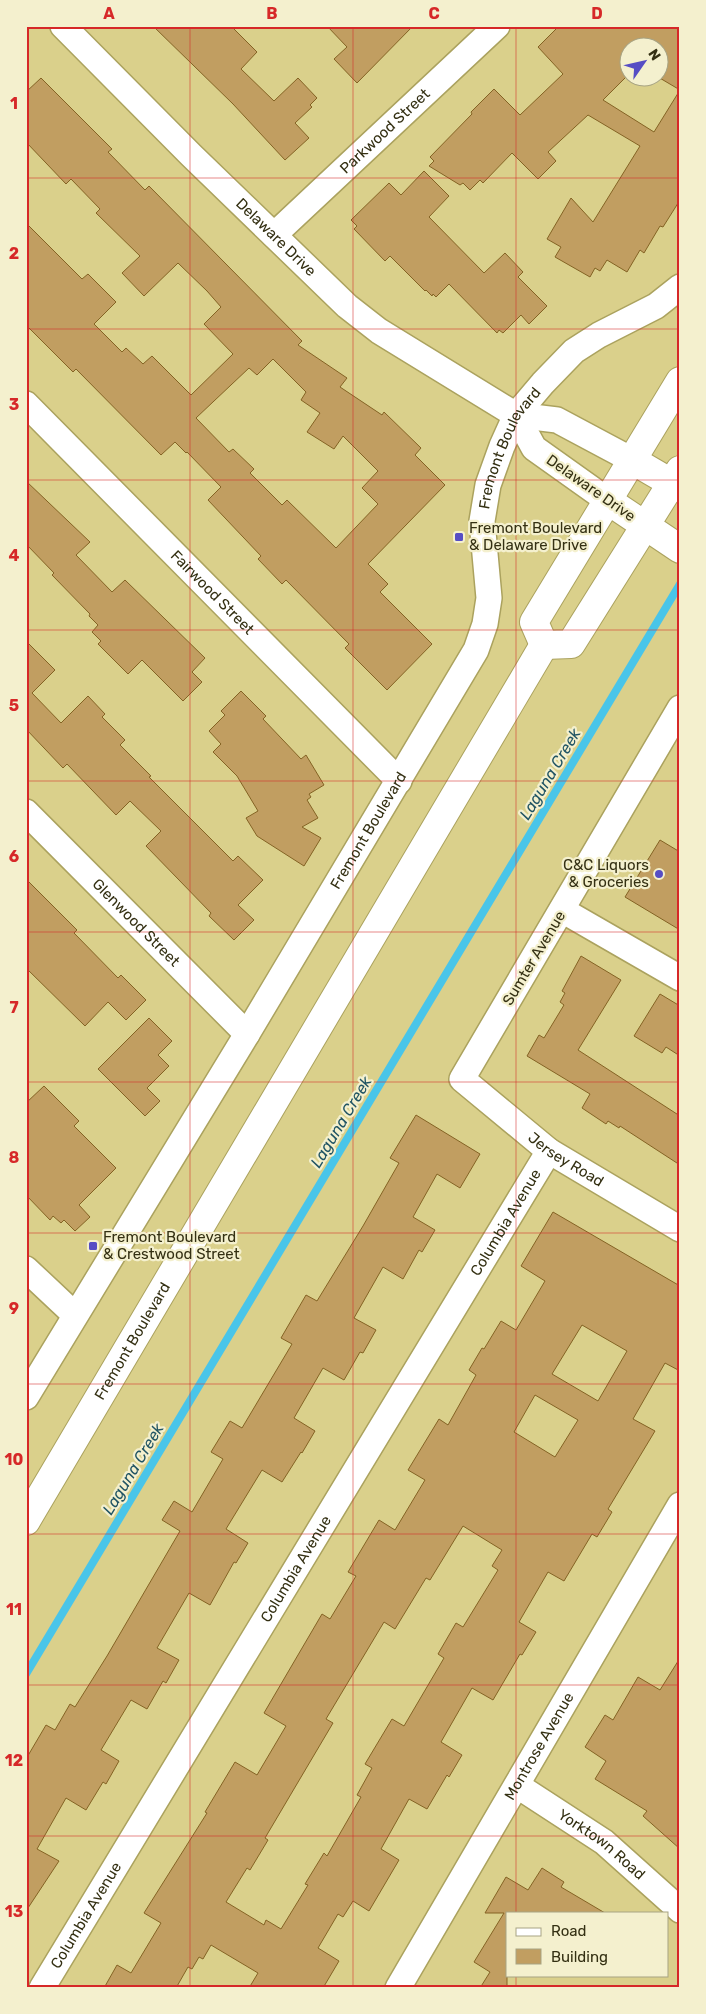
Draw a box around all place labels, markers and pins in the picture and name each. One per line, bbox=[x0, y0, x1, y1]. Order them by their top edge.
place label: Fremont Boulevard & Delaware Drive bbox=[469, 519, 602, 554]
marker: Fremont Boulevard & Delaware Drive bbox=[453, 531, 465, 543]
place label: C&C Liquors & Groceries bbox=[563, 856, 649, 891]
marker: C&C Liquors & Groceries bbox=[653, 868, 665, 880]
place label: Fremont Boulevard & Crestwood Street bbox=[103, 1228, 240, 1263]
marker: Fremont Boulevard & Crestwood Street bbox=[87, 1240, 99, 1252]

